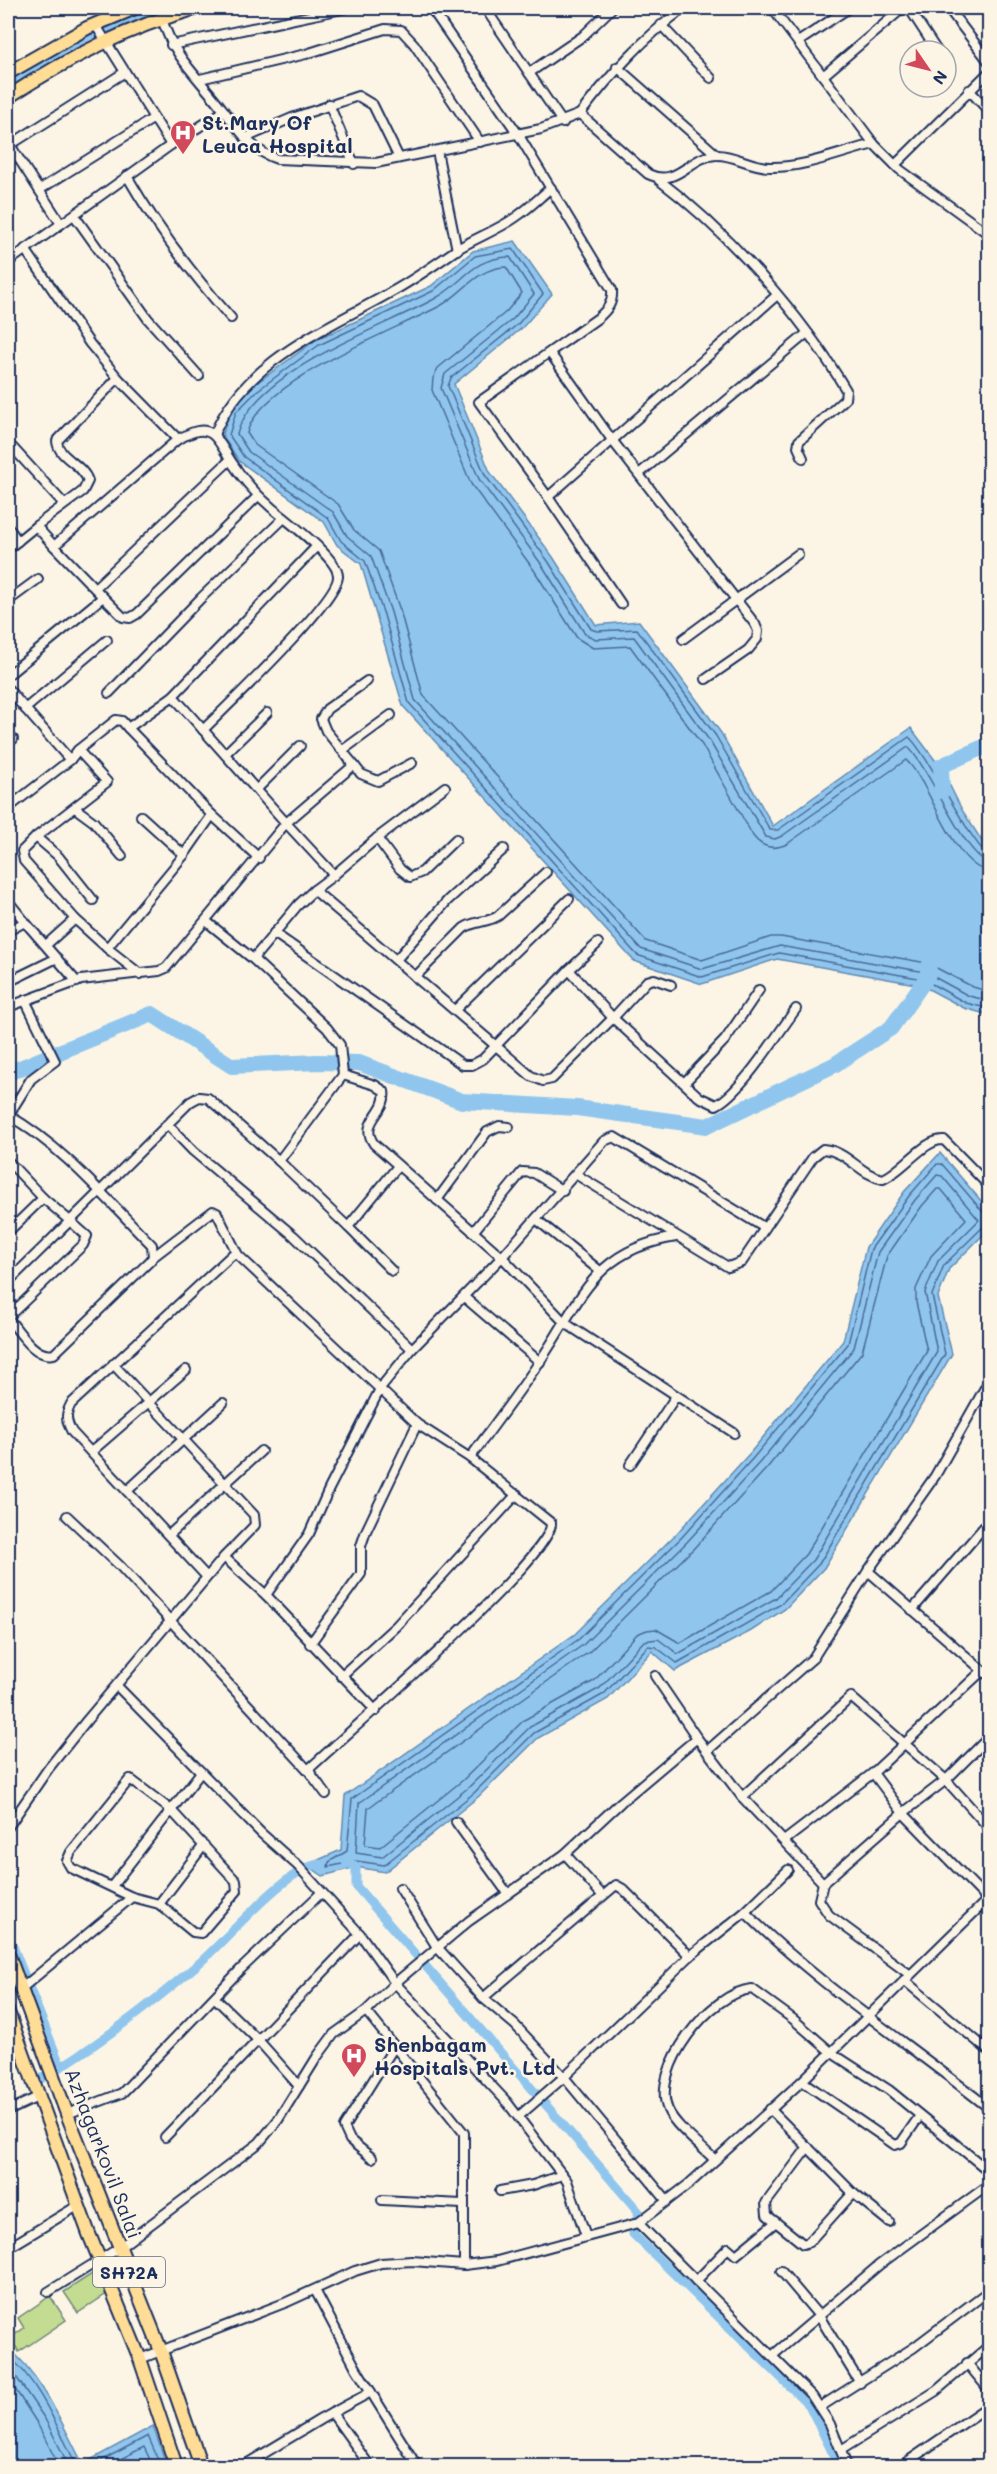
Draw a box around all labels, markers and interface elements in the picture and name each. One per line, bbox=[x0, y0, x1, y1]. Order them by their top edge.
north arrow bbox=[898, 39, 958, 99]
text: N bbox=[929, 67, 953, 89]
place label: St.Mary Of Leuca Hospital bbox=[202, 109, 353, 158]
hospital icon: St.Mary Of Leuca Hospital bbox=[168, 118, 198, 156]
place label: Shenbagam Hospitals Pvt. Ltd bbox=[374, 2031, 556, 2080]
hospital icon: Shenbagam Hospitals Pvt. Ltd bbox=[339, 2041, 369, 2079]
street label: Azhagarkovil Salai bbox=[59, 2064, 149, 2242]
road number: SH72A bbox=[93, 2257, 165, 2287]

